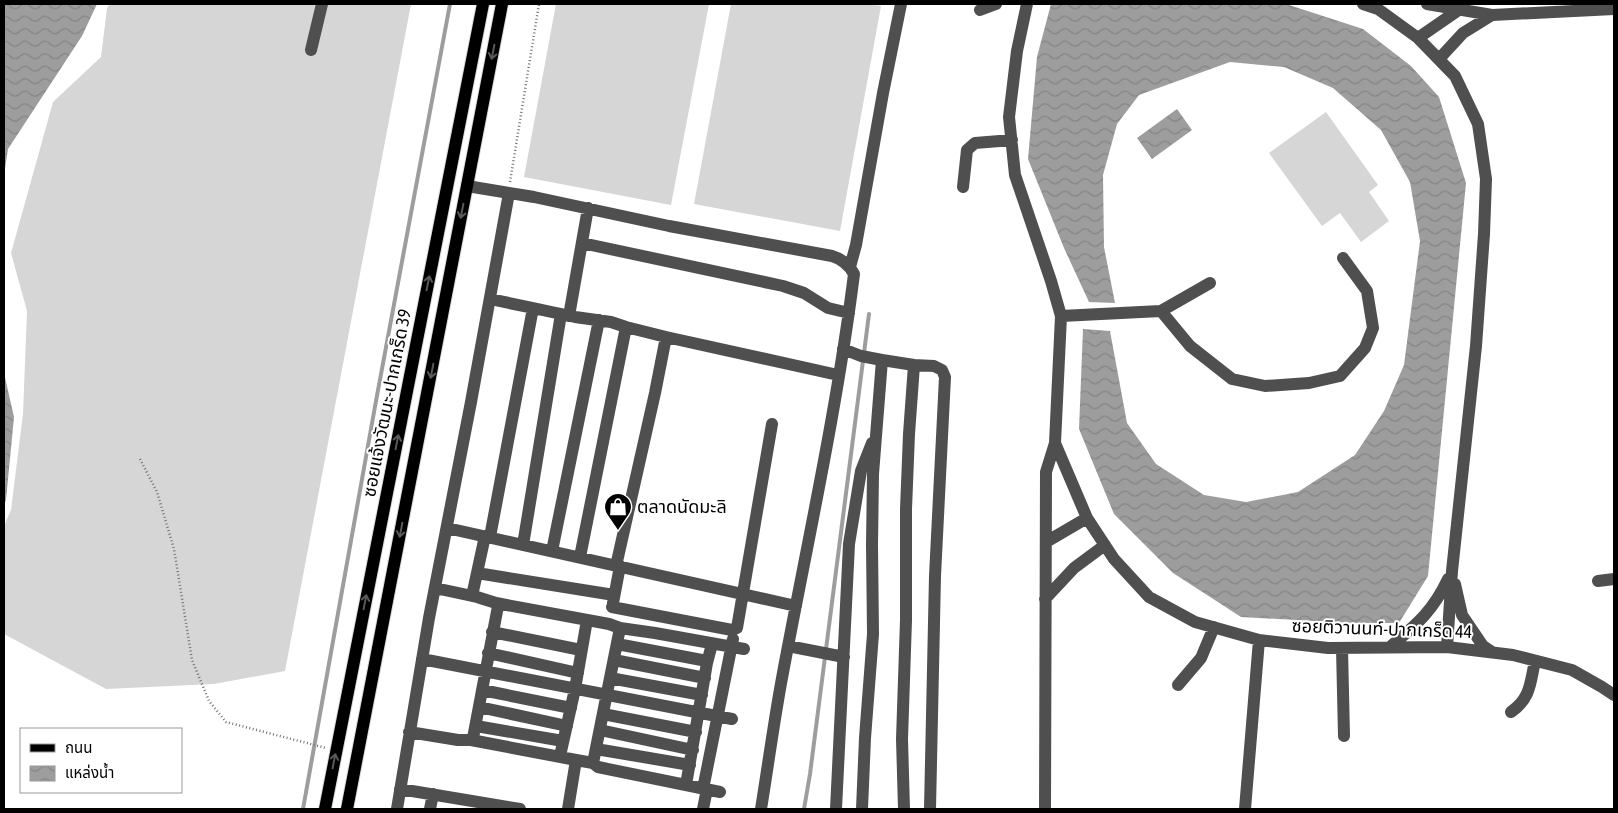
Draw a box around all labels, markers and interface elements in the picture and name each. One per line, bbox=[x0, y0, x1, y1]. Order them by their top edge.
one-way arrow bbox=[488, 43, 498, 59]
one-way arrow bbox=[457, 203, 467, 219]
one-way arrow bbox=[424, 275, 433, 291]
street label: ซอยแจ้งวัฒนะ-ปากเกร็ด 39 bbox=[358, 307, 415, 499]
one-way arrow bbox=[426, 362, 436, 378]
one-way arrow bbox=[392, 435, 402, 451]
shop icon: ตลาดนัดมะลิ bbox=[603, 492, 633, 531]
place label: ตลาดนัดมะลิ bbox=[637, 496, 727, 517]
one-way arrow bbox=[395, 522, 405, 538]
one-way arrow bbox=[361, 594, 371, 610]
street label: ซอยติวานนท์-ปากเกร็ด 44 bbox=[1291, 615, 1473, 642]
legend bbox=[20, 728, 182, 793]
text: ถนน bbox=[65, 739, 92, 756]
one-way arrow bbox=[330, 754, 340, 770]
text: แหล่งน้ำ bbox=[65, 762, 114, 781]

